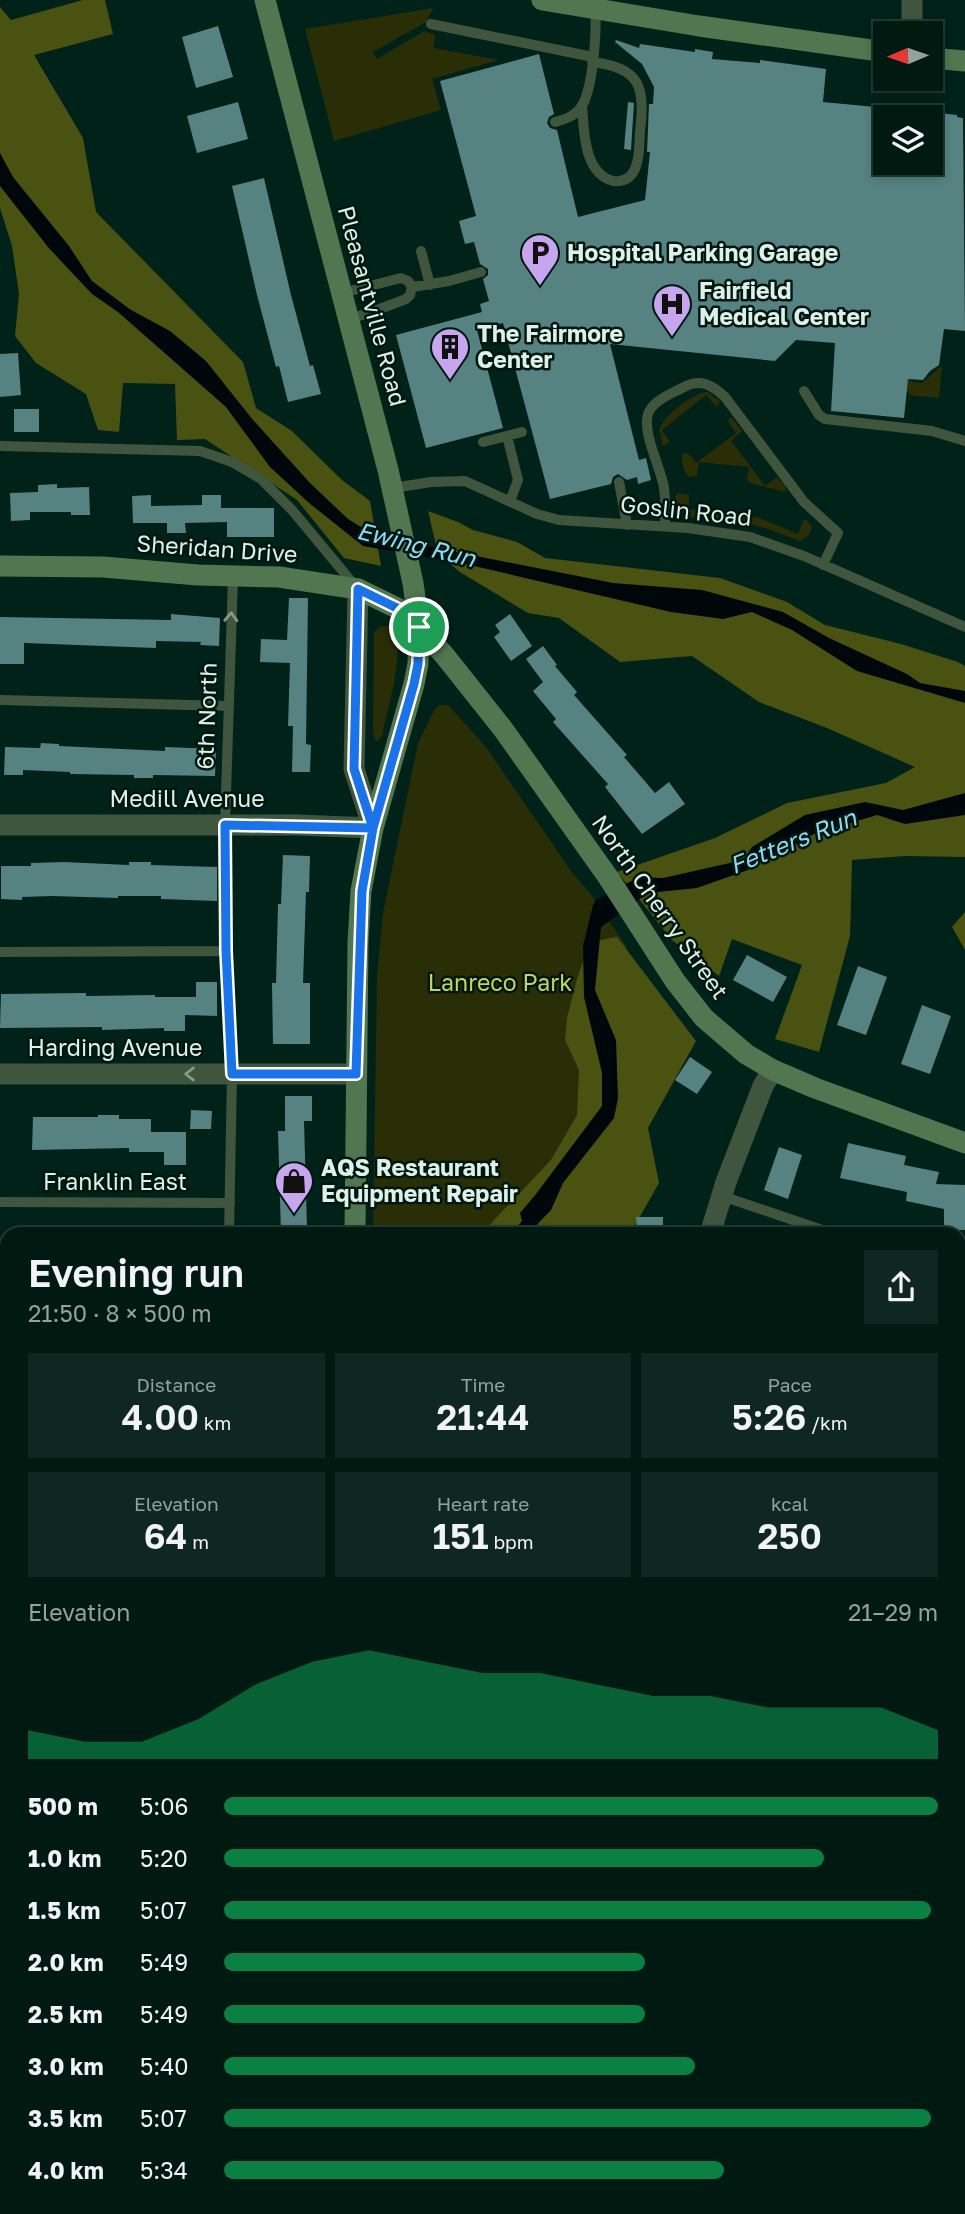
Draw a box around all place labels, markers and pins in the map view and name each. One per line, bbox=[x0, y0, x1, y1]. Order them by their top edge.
parking icon: Hospital Parking Garage bbox=[519, 232, 561, 287]
place label: Hospital Parking Garage bbox=[567, 238, 838, 266]
place label: Fairfield Medical Center bbox=[699, 276, 869, 330]
hospital icon: Fairfield Medical Center bbox=[651, 283, 693, 338]
place label: The Fairmore Center bbox=[477, 319, 623, 373]
building icon: The Fairmore Center bbox=[429, 326, 471, 381]
pin bbox=[389, 597, 449, 657]
place label: AQS Restaurant Equipment Repair bbox=[321, 1153, 518, 1207]
shop icon: AQS Restaurant Equipment Repair bbox=[273, 1160, 315, 1215]

